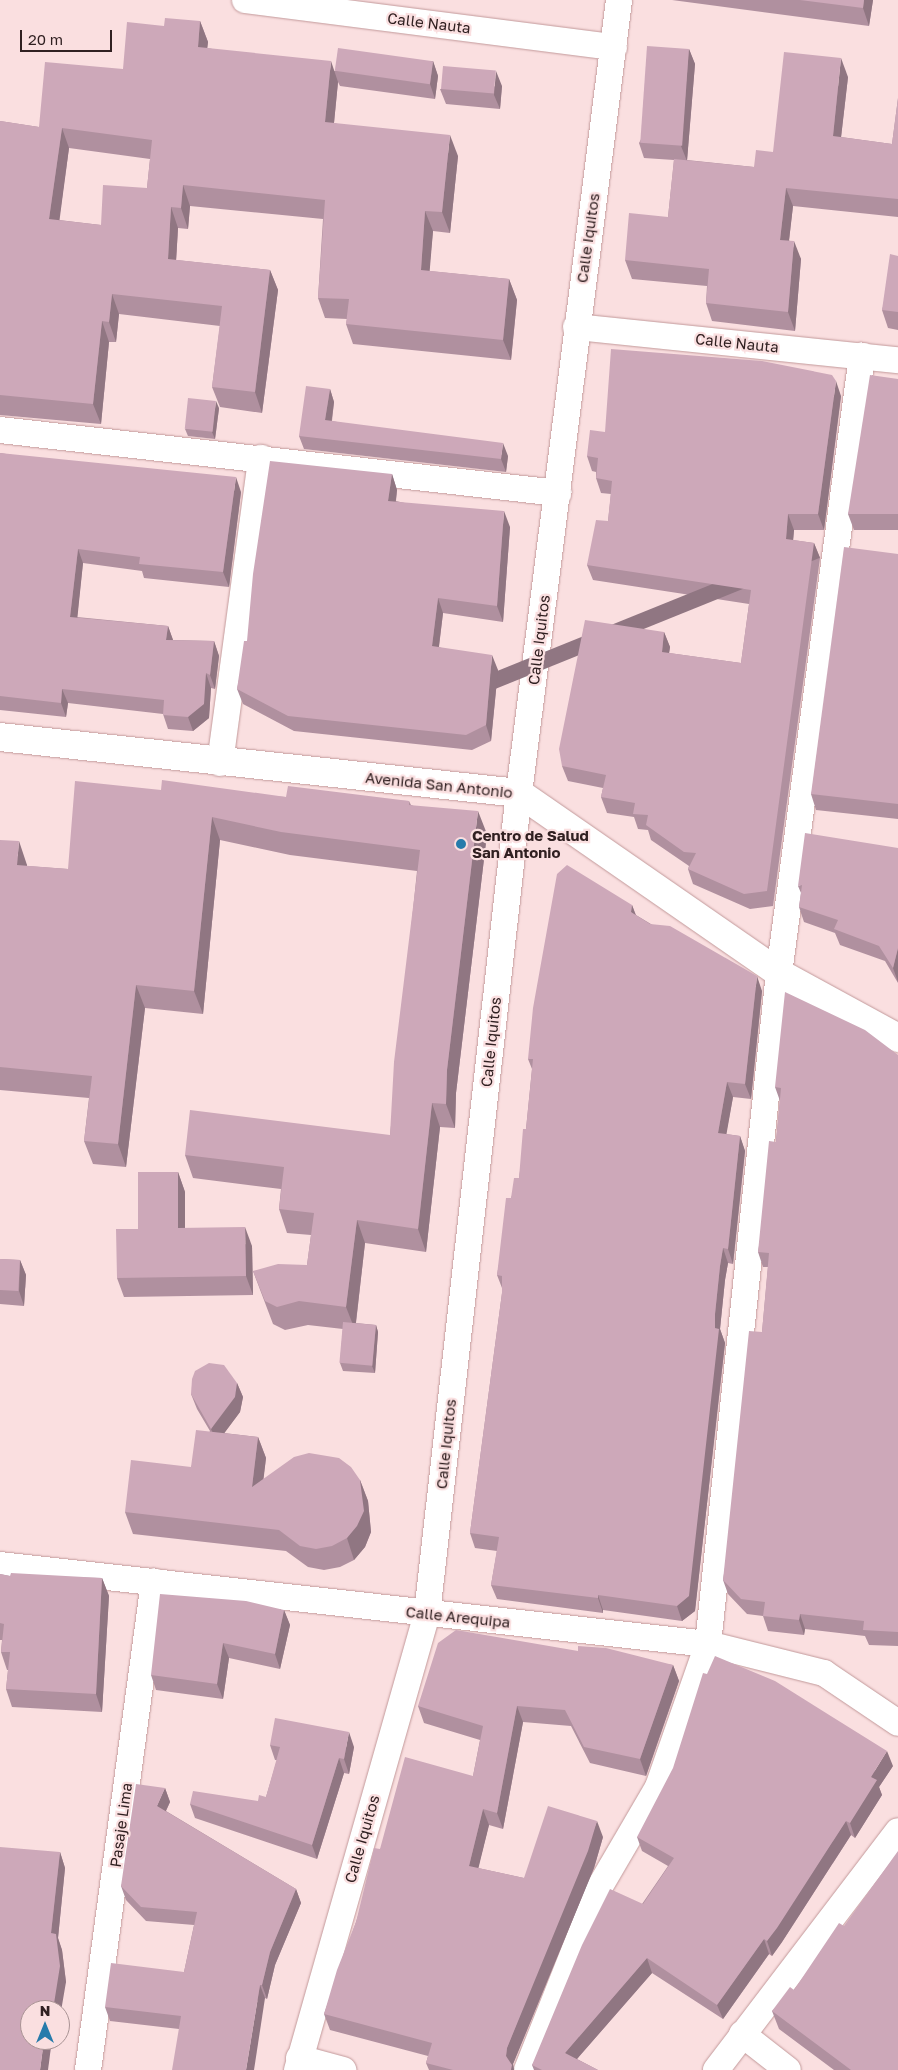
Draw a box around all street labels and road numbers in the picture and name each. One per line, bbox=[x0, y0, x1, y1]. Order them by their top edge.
street label: Calle Nauta bbox=[386, 9, 472, 37]
street label: Calle Iquitos bbox=[573, 192, 603, 284]
street label: Calle Nauta bbox=[694, 330, 780, 356]
street label: Calle Iquitos bbox=[525, 594, 553, 686]
street label: Avenida San Antonio bbox=[364, 768, 514, 802]
street label: Calle Iquitos bbox=[477, 996, 505, 1088]
street label: Calle Iquitos bbox=[432, 1398, 460, 1490]
street label: Calle Arequipa bbox=[405, 1603, 511, 1631]
street label: Pasaje Lima bbox=[106, 1781, 136, 1869]
street label: Calle Iquitos bbox=[341, 1793, 383, 1885]

